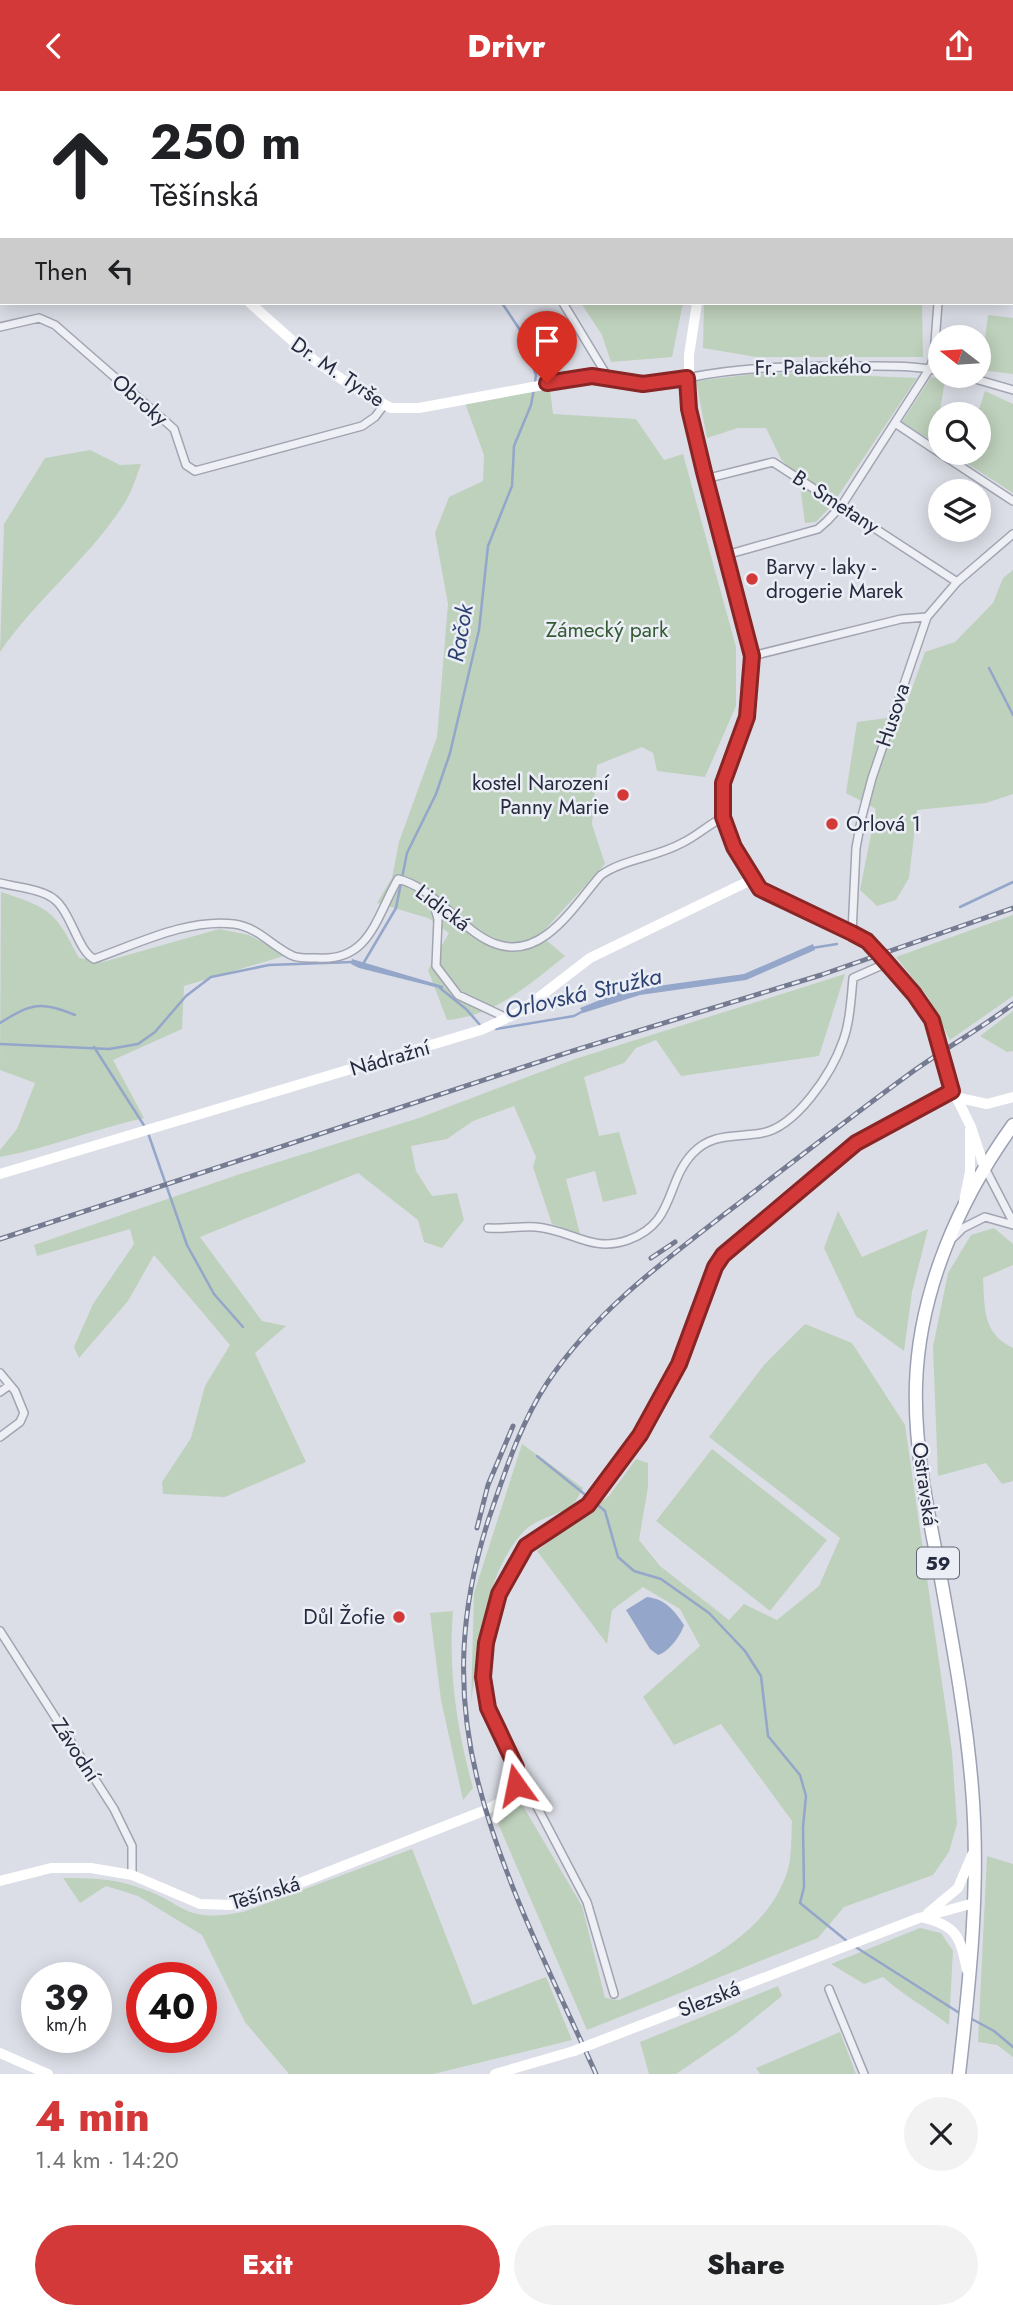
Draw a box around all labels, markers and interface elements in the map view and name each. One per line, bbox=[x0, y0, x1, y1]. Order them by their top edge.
text: Drivr bbox=[467, 23, 546, 69]
icon: back bbox=[35, 27, 73, 65]
icon: share bbox=[940, 27, 978, 65]
text: 250 m bbox=[150, 107, 301, 177]
icon: ahead bbox=[35, 119, 126, 210]
text: Těšínská bbox=[150, 172, 259, 218]
text: Then bbox=[35, 252, 88, 290]
icon: left bbox=[102, 252, 140, 290]
pin bbox=[517, 311, 577, 383]
icon: arrive bbox=[528, 322, 566, 360]
north arrow bbox=[928, 325, 990, 389]
map controls bbox=[928, 325, 991, 542]
street label: Dr. M. Tyrše bbox=[285, 330, 391, 415]
street label: Fr. Palackého bbox=[754, 351, 872, 383]
street label: Obroky bbox=[105, 367, 175, 433]
button: search bbox=[928, 402, 991, 465]
street label: B. Smetany bbox=[787, 463, 886, 542]
button: layers bbox=[928, 479, 991, 542]
place label: Barvy - laky - drogerie Marek bbox=[766, 552, 904, 606]
marker: Barvy - laky - drogerie Marek bbox=[744, 571, 760, 587]
water label: Račok bbox=[438, 600, 482, 664]
park label: Zámecký park bbox=[546, 615, 669, 645]
street label: Husova bbox=[869, 679, 917, 751]
place label: kostel Narození Panny Marie bbox=[472, 768, 611, 822]
marker: kostel Narození Panny Marie bbox=[615, 787, 631, 803]
place label: Orlová 1 bbox=[846, 809, 921, 839]
marker: Orlová 1 bbox=[824, 816, 840, 832]
street label: Lidická bbox=[409, 877, 477, 939]
water label: Orlovská Stružka bbox=[501, 958, 665, 1028]
street label: Nádražní bbox=[347, 1032, 435, 1084]
street label: Ostravská bbox=[904, 1440, 946, 1528]
road number: 59 bbox=[917, 1547, 959, 1579]
place label: Důl Žofie bbox=[303, 1602, 385, 1632]
marker: Důl Žofie bbox=[391, 1609, 407, 1625]
street label: Závodní bbox=[44, 1712, 109, 1789]
position arrow bbox=[479, 1748, 553, 1822]
street label: Těšínská bbox=[227, 1868, 303, 1918]
speed limit sign: 40 bbox=[126, 1962, 217, 2053]
text: 39 bbox=[44, 1973, 89, 2023]
street label: Slezská bbox=[674, 1973, 744, 2025]
text: km/h bbox=[46, 2012, 87, 2038]
text: 4 min bbox=[35, 2086, 150, 2147]
button: close bbox=[904, 2097, 978, 2171]
text: 1.4 km · 14:20 bbox=[35, 2143, 179, 2177]
button: Exit bbox=[35, 2225, 500, 2305]
button: Share bbox=[514, 2225, 978, 2305]

